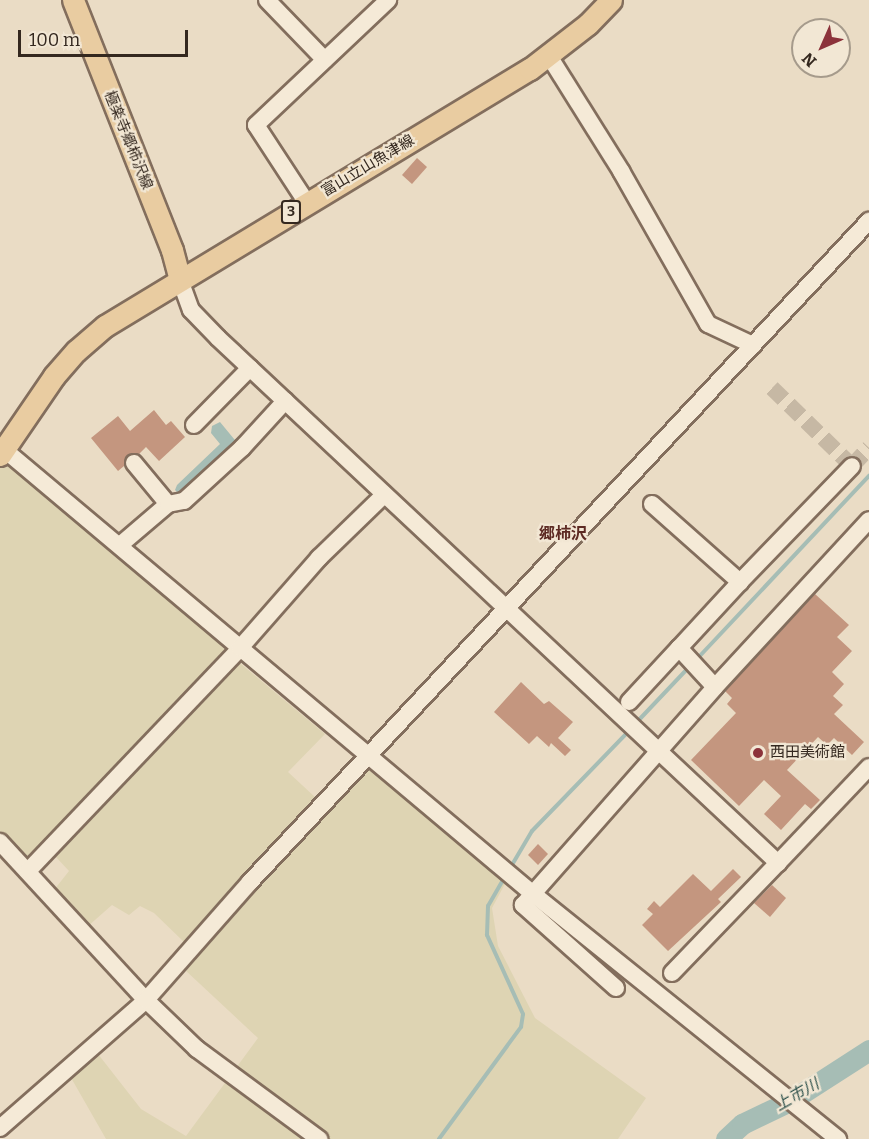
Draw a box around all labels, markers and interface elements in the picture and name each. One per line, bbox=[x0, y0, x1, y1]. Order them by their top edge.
scale bar bbox=[21, 18, 190, 56]
north arrow bbox=[791, 18, 851, 78]
text: 100 m bbox=[29, 29, 80, 51]
text: N bbox=[798, 49, 820, 71]
street label: 極楽寺郷柿沢線 bbox=[100, 88, 156, 192]
street label: 富山立山魚津線 bbox=[318, 131, 418, 201]
road number: 3 bbox=[280, 201, 302, 223]
district label: 郷柿沢 bbox=[539, 524, 587, 544]
place label: 西田美術館 bbox=[770, 744, 845, 762]
marker: 西田美術館 bbox=[751, 746, 765, 760]
water label: 上市川 bbox=[771, 1075, 823, 1115]

